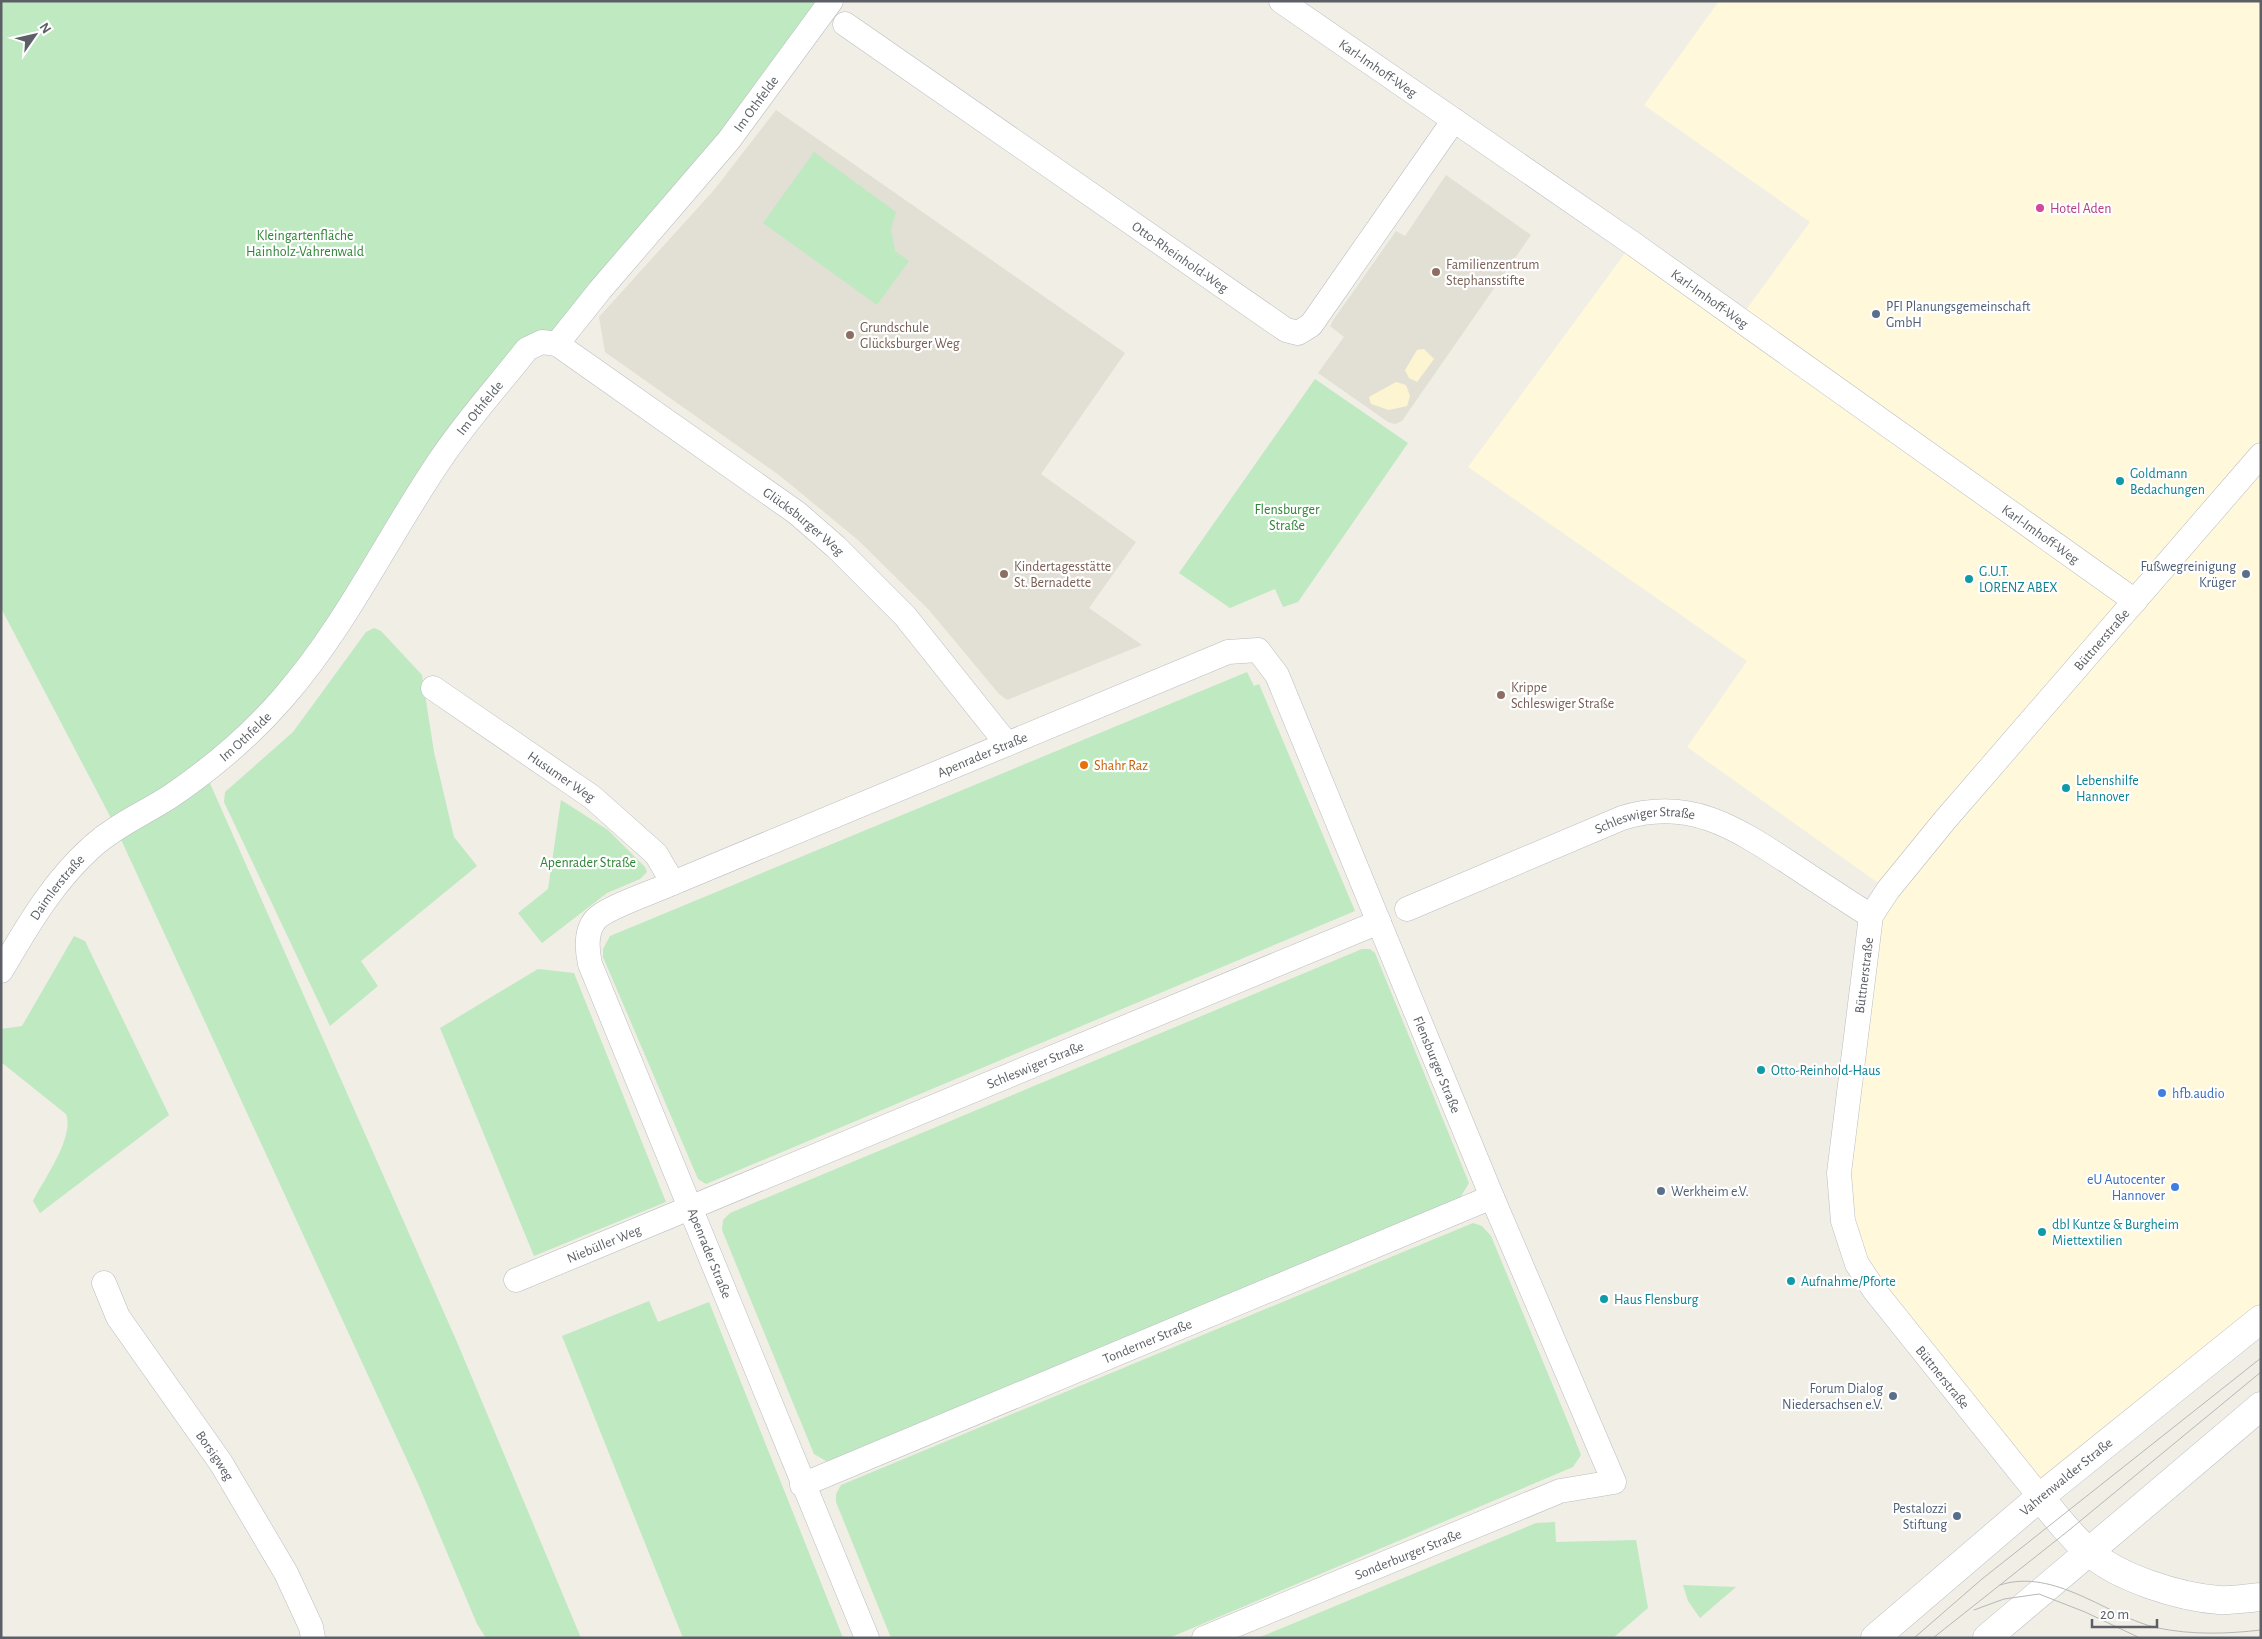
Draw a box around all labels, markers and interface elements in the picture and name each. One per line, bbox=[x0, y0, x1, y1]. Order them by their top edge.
north arrow bbox=[10, 10, 60, 60]
text: N bbox=[36, 20, 53, 36]
street label: Karl-Imhoff-Weg bbox=[1336, 37, 1419, 101]
street label: Im Othfelde bbox=[732, 74, 781, 135]
marker: Hotel Aden bbox=[2034, 202, 2046, 214]
place label: Hotel Aden bbox=[2050, 202, 2111, 216]
street label: Otto-Rheinhold-Weg bbox=[1129, 219, 1230, 296]
park label: Kleingartenfläche Hainholz-Vahrenwald bbox=[246, 229, 364, 259]
place label: Familienzentrum Stephansstifte bbox=[1446, 258, 1540, 288]
marker: Familienzentrum Stephansstifte bbox=[1430, 266, 1442, 278]
street label: Karl-Imhoff-Weg bbox=[1668, 267, 1751, 332]
place label: PFI Planungsgemeinschaft GmbH bbox=[1886, 300, 2031, 330]
marker: PFI Planungsgemeinschaft GmbH bbox=[1870, 308, 1882, 320]
place label: Grundschule Glücksburger Weg bbox=[860, 321, 960, 351]
marker: Grundschule Glücksburger Weg bbox=[844, 329, 856, 341]
street label: Im Othfelde bbox=[454, 378, 506, 438]
place label: Goldmann Bedachungen bbox=[2130, 467, 2205, 497]
marker: Goldmann Bedachungen bbox=[2114, 475, 2126, 487]
street label: Glücksburger Weg bbox=[760, 485, 846, 559]
park label: Flensburger Straße bbox=[1255, 503, 1320, 533]
street label: Karl-Imhoff-Weg bbox=[1999, 503, 2081, 567]
place label: Kindertagesstätte St. Bernadette bbox=[1014, 560, 1111, 590]
place label: Fußwegreinigung Krüger bbox=[2140, 560, 2236, 590]
place label: G.U.T. LORENZ ABEX bbox=[1979, 565, 2058, 595]
marker: Kindertagesstätte St. Bernadette bbox=[998, 568, 1010, 580]
marker: Fußwegreinigung Krüger bbox=[2240, 568, 2252, 580]
marker: G.U.T. LORENZ ABEX bbox=[1963, 573, 1975, 585]
street label: Büttnerstraße bbox=[2072, 606, 2132, 674]
place label: Krippe Schleswiger Straße bbox=[1511, 681, 1614, 711]
marker: Krippe Schleswiger Straße bbox=[1495, 689, 1507, 701]
street label: Im Othfelde bbox=[217, 710, 274, 765]
street label: Apenrader Straße bbox=[935, 730, 1030, 780]
street label: Husumer Weg bbox=[525, 749, 598, 805]
marker: Shahr Raz bbox=[1078, 759, 1090, 771]
place label: Shahr Raz bbox=[1094, 759, 1148, 773]
place label: Lebenshilfe Hannover bbox=[2076, 774, 2139, 804]
marker: Lebenshilfe Hannover bbox=[2060, 782, 2072, 794]
street label: Schleswiger Straße bbox=[1593, 805, 1696, 837]
street label: Daimlerstraße bbox=[28, 852, 88, 923]
park label: Apenrader Straße bbox=[540, 856, 636, 870]
street label: Büttnerstraße bbox=[1853, 937, 1876, 1014]
street label: Flensburger Straße bbox=[1410, 1014, 1463, 1115]
street label: Schleswiger Straße bbox=[985, 1039, 1086, 1092]
marker: Otto-Reinhold-Haus bbox=[1755, 1064, 1767, 1076]
place label: Otto-Reinhold-Haus bbox=[1771, 1064, 1881, 1078]
marker: hfb.audio bbox=[2156, 1087, 2168, 1099]
place label: hfb.audio bbox=[2172, 1087, 2225, 1101]
place label: eU Autocenter Hannover bbox=[2087, 1173, 2165, 1203]
marker: eU Autocenter Hannover bbox=[2169, 1181, 2181, 1193]
marker: Werkheim e.V. bbox=[1655, 1185, 1667, 1197]
place label: Werkheim e.V. bbox=[1671, 1185, 1749, 1199]
street label: Apenrader Straße bbox=[685, 1206, 734, 1300]
place label: dbl Kuntze & Burgheim Miettextilien bbox=[2052, 1218, 2179, 1248]
street label: Niebüller Weg bbox=[565, 1223, 643, 1266]
marker: dbl Kuntze & Burgheim Miettextilien bbox=[2036, 1226, 2048, 1238]
marker: Aufnahme/Pforte bbox=[1785, 1275, 1797, 1287]
place label: Aufnahme/Pforte bbox=[1801, 1275, 1896, 1289]
marker: Haus Flensburg bbox=[1598, 1293, 1610, 1305]
place label: Haus Flensburg bbox=[1614, 1293, 1698, 1307]
street label: Tonderner Straße bbox=[1101, 1317, 1194, 1367]
street label: Büttnerstraße bbox=[1913, 1343, 1972, 1412]
place label: Forum Dialog Niedersachsen e.V. bbox=[1782, 1382, 1883, 1412]
marker: Forum Dialog Niedersachsen e.V. bbox=[1887, 1390, 1899, 1402]
street label: Borsigweg bbox=[193, 1429, 236, 1483]
street label: Vahrenwalder Straße bbox=[2018, 1436, 2115, 1519]
place label: Pestalozzi Stiftung bbox=[1893, 1502, 1947, 1532]
marker: Pestalozzi Stiftung bbox=[1951, 1510, 1963, 1522]
street label: Sonderburger Straße bbox=[1353, 1527, 1464, 1583]
scale bar bbox=[2092, 1596, 2157, 1628]
text: 20 m bbox=[2100, 1607, 2129, 1622]

